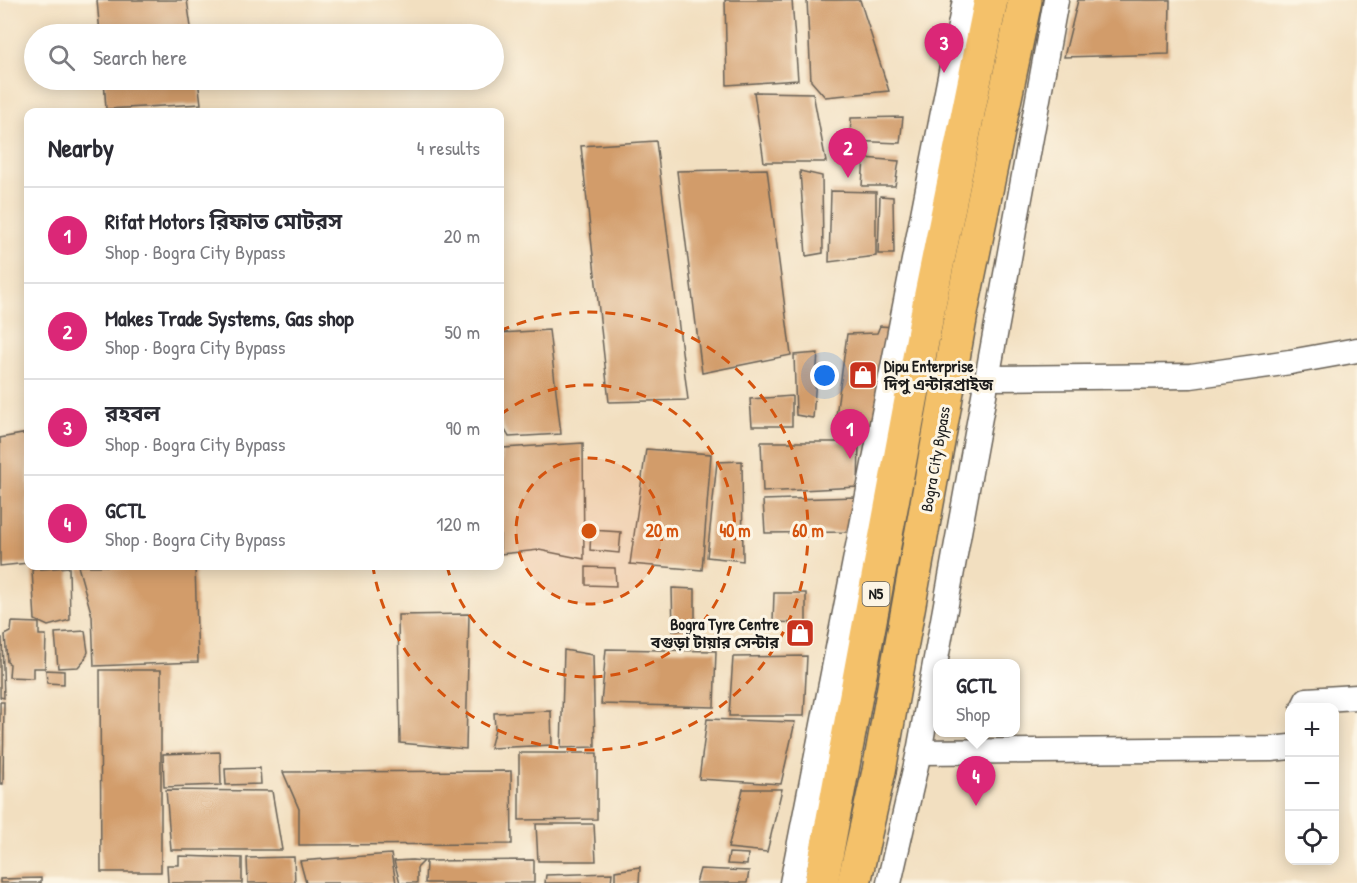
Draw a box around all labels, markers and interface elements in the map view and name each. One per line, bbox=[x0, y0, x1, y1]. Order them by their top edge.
pin: 3 bbox=[924, 23, 964, 73]
search box bbox=[24, 24, 504, 90]
icon: search bbox=[45, 41, 78, 74]
text: Search here bbox=[93, 42, 187, 72]
pin: 2 bbox=[828, 128, 868, 178]
text: Nearby bbox=[48, 130, 114, 165]
text: 4 results bbox=[417, 134, 480, 161]
text: Rifat Motors রিফাত মোটরস bbox=[105, 206, 342, 236]
text: 1 bbox=[64, 222, 71, 249]
text: 20 m bbox=[443, 222, 480, 249]
text: Shop · Bogra City Bypass bbox=[105, 238, 285, 265]
text: Makes Trade Systems, Gas shop bbox=[105, 303, 354, 333]
text: 2 bbox=[63, 318, 72, 345]
text: 50 m bbox=[444, 318, 480, 345]
text: Shop · Bogra City Bypass bbox=[105, 333, 285, 360]
place label: Dipu Enterprise দিপু এন্টারপ্রাইজ bbox=[883, 355, 994, 395]
shop icon: Dipu Enterprise দিপু এন্টারপ্রাইজ bbox=[847, 359, 879, 391]
your location bbox=[810, 361, 839, 390]
text: রহবল bbox=[105, 398, 160, 428]
street label: Bogra City Bypass bbox=[915, 405, 955, 513]
pin: 1 bbox=[830, 410, 870, 459]
text: 3 bbox=[63, 414, 72, 441]
text: 90 m bbox=[446, 414, 480, 441]
text: Shop · Bogra City Bypass bbox=[105, 430, 285, 457]
text: GCTL bbox=[105, 495, 146, 525]
text: 4 bbox=[64, 510, 71, 537]
text: 120 m bbox=[436, 510, 480, 537]
text: 20 m bbox=[646, 518, 678, 543]
text: 40 m bbox=[719, 518, 751, 543]
text: 60 m bbox=[792, 518, 824, 543]
centre of rings bbox=[579, 521, 599, 541]
text: Shop · Bogra City Bypass bbox=[105, 525, 285, 552]
road number: N5 bbox=[862, 582, 890, 606]
place label: Bogra Tyre Centre বগুড়া টায়ার সেন্টার bbox=[650, 613, 780, 653]
shop icon: Bogra Tyre Centre বগুড়া টায়ার সেন্টার bbox=[784, 617, 816, 649]
popup bbox=[933, 659, 1020, 737]
text: GCTL bbox=[956, 670, 997, 700]
text: Shop bbox=[956, 700, 990, 727]
map controls bbox=[1285, 703, 1339, 865]
button: + bbox=[1285, 703, 1339, 757]
pin: 4 bbox=[956, 756, 996, 806]
button: − bbox=[1285, 757, 1339, 811]
button: locate bbox=[1285, 811, 1339, 865]

